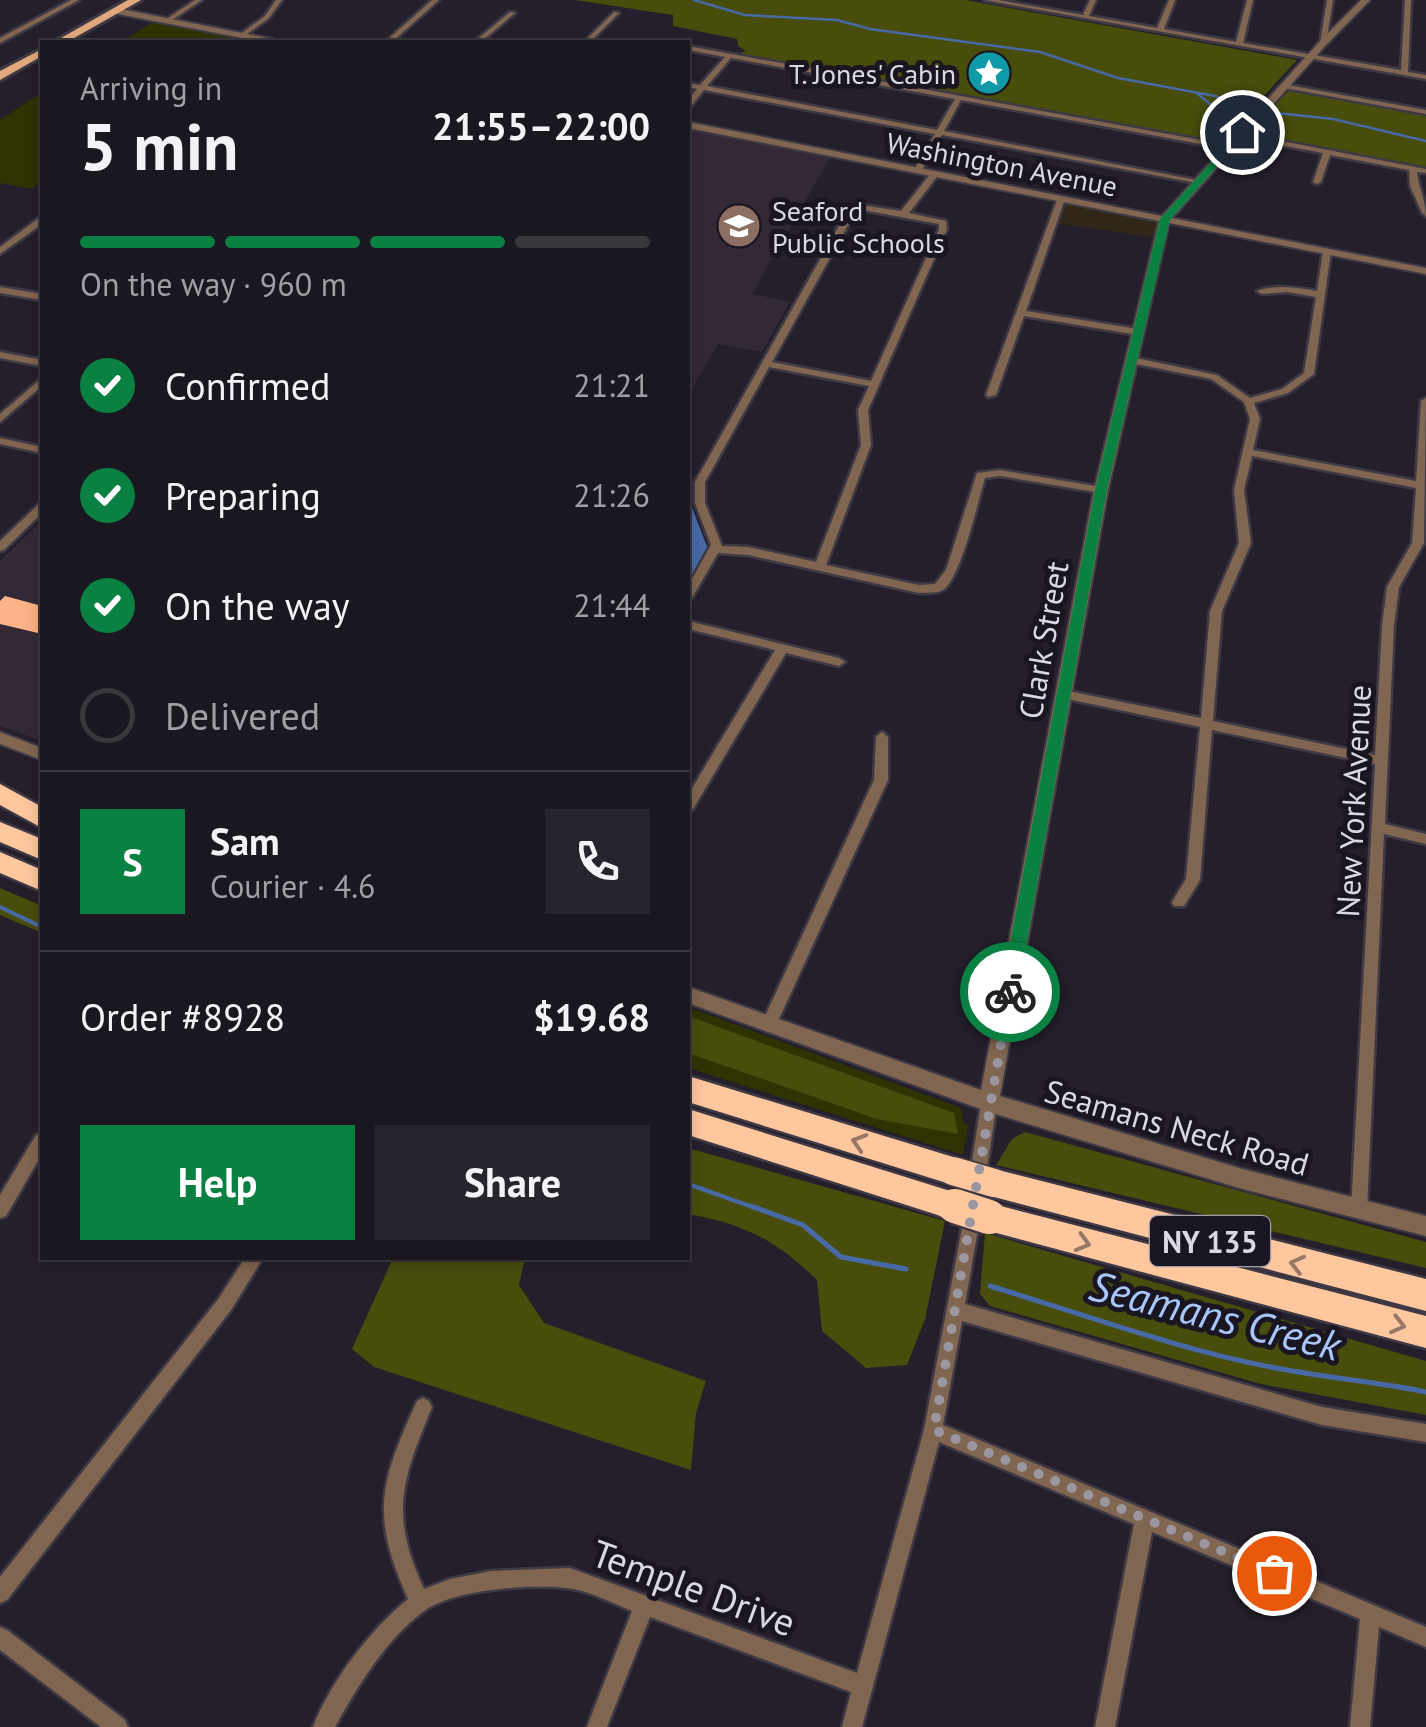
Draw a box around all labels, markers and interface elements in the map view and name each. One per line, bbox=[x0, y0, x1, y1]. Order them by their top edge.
place icon: T. Jones' Cabin bbox=[966, 50, 1012, 96]
place label: T. Jones' Cabin bbox=[789, 55, 956, 92]
text: Arriving in bbox=[80, 67, 222, 109]
pin bbox=[1200, 90, 1285, 175]
text: 21:55–22:00 bbox=[432, 101, 650, 150]
text: 5 min bbox=[80, 104, 239, 188]
icon: home bbox=[1215, 105, 1270, 160]
street label: Washington Avenue bbox=[883, 123, 1121, 205]
place label: Seaford Public Schools bbox=[772, 192, 945, 261]
school or university icon: Seaford Public Schools bbox=[716, 203, 762, 249]
text: On the way · 960 m bbox=[80, 263, 347, 305]
icon: check bbox=[80, 358, 135, 413]
text: Confirmed bbox=[165, 361, 331, 410]
text: 21:21 bbox=[573, 364, 650, 406]
icon: check bbox=[80, 468, 135, 523]
text: Preparing bbox=[165, 471, 321, 520]
text: 21:26 bbox=[573, 474, 650, 516]
street label: Clark Street bbox=[1009, 558, 1078, 722]
icon: check bbox=[80, 578, 135, 633]
text: On the way bbox=[165, 581, 350, 630]
text: 21:44 bbox=[573, 584, 650, 626]
street label: New York Avenue bbox=[1326, 684, 1380, 918]
text: Delivered bbox=[165, 691, 320, 740]
button: phone bbox=[545, 809, 650, 914]
text: Sam bbox=[210, 816, 280, 865]
text: S bbox=[122, 837, 143, 886]
text: Courier · 4.6 bbox=[210, 865, 376, 907]
courier bbox=[960, 942, 1060, 1042]
icon: bike bbox=[983, 965, 1038, 1020]
text: Order #8928 bbox=[80, 992, 285, 1041]
text: $19.68 bbox=[533, 992, 650, 1041]
street label: Seamans Neck Road bbox=[1040, 1069, 1314, 1185]
button: Help bbox=[80, 1125, 355, 1240]
button: Share bbox=[375, 1125, 650, 1240]
one-way arrow bbox=[852, 1134, 869, 1154]
road number: NY 135 bbox=[1150, 1216, 1270, 1266]
one-way arrow bbox=[1074, 1232, 1091, 1253]
one-way arrow bbox=[1289, 1254, 1306, 1275]
water label: Seamans Creek bbox=[1084, 1257, 1348, 1373]
one-way arrow bbox=[1389, 1313, 1406, 1334]
street label: Temple Drive bbox=[586, 1528, 802, 1646]
pin bbox=[1232, 1531, 1317, 1616]
icon: bag bbox=[1247, 1546, 1302, 1601]

